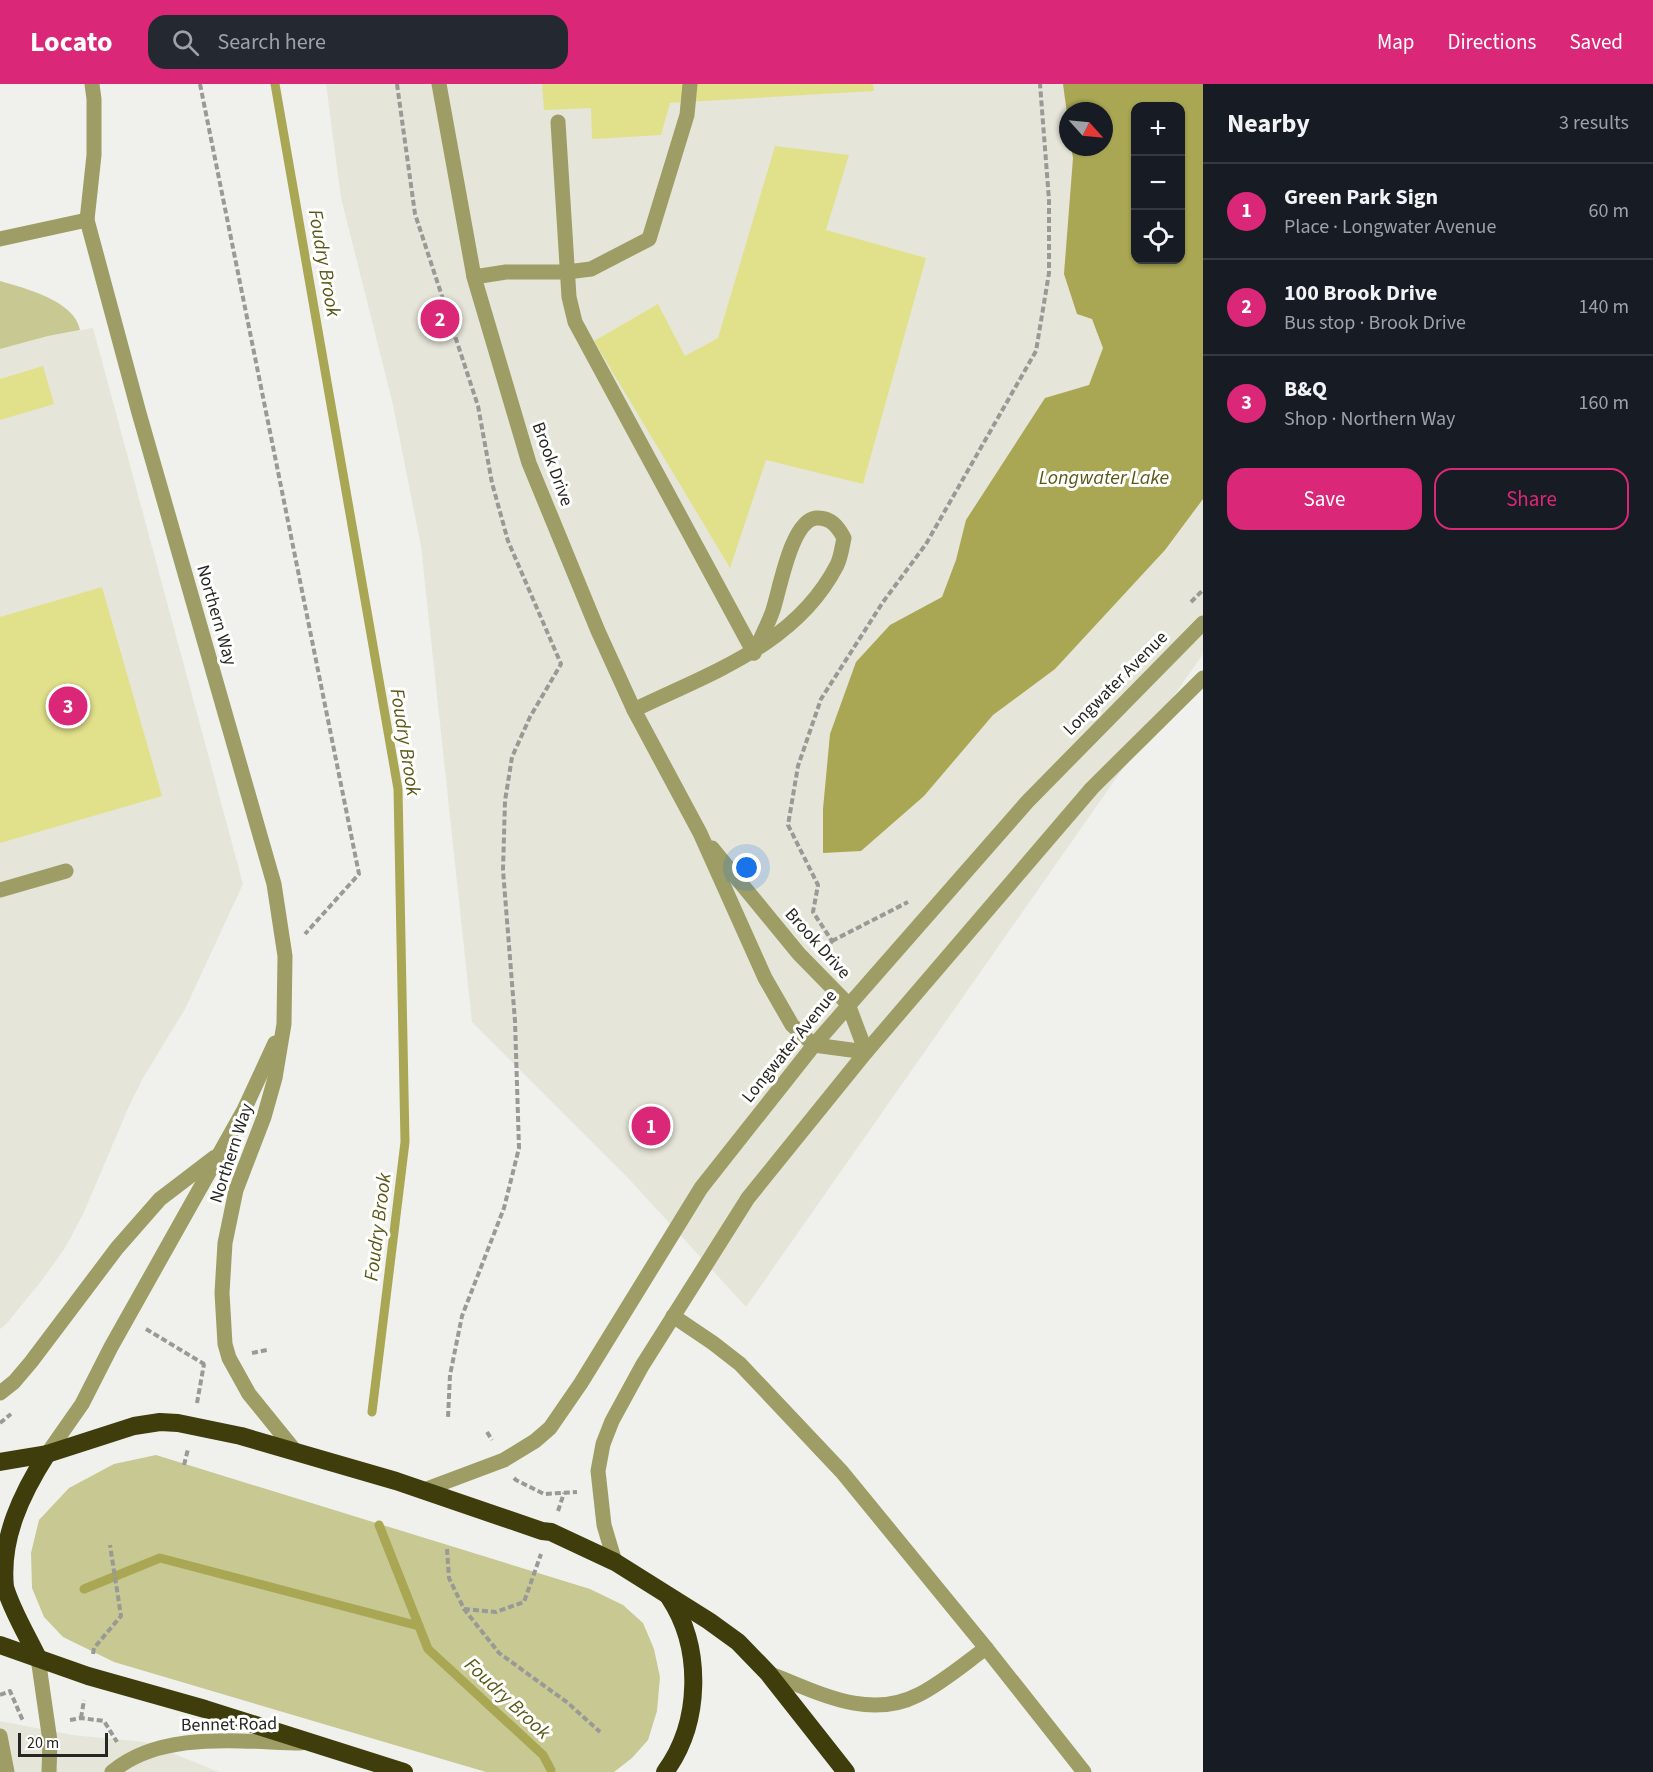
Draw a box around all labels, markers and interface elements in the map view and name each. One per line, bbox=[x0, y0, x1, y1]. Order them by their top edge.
search box bbox=[148, 15, 568, 69]
text: Locato bbox=[30, 22, 112, 62]
icon: search bbox=[169, 26, 202, 59]
text: Search here bbox=[217, 26, 326, 58]
text: Map bbox=[1377, 27, 1415, 57]
text: Directions bbox=[1448, 27, 1536, 57]
text: Saved bbox=[1569, 27, 1623, 57]
north arrow bbox=[1059, 102, 1113, 156]
map controls bbox=[1131, 102, 1185, 264]
button: + bbox=[1131, 102, 1185, 156]
text: Nearby bbox=[1227, 105, 1310, 142]
text: 3 results bbox=[1559, 109, 1629, 137]
button: − bbox=[1131, 156, 1185, 210]
text: Green Park Sign bbox=[1284, 181, 1438, 213]
text: 1 bbox=[1241, 197, 1252, 225]
text: 60 m bbox=[1589, 197, 1629, 225]
water label: Foudry Brook bbox=[301, 207, 347, 320]
button: locate bbox=[1131, 210, 1185, 264]
text: Place · Longwater Avenue bbox=[1284, 213, 1496, 241]
text: 100 Brook Drive bbox=[1284, 277, 1438, 309]
text: 2 bbox=[1241, 293, 1252, 321]
text: 140 m bbox=[1579, 293, 1629, 321]
pin: 2 bbox=[420, 296, 460, 342]
text: Bus stop · Brook Drive bbox=[1284, 309, 1466, 337]
text: B&Q bbox=[1284, 373, 1327, 405]
text: 3 bbox=[1241, 389, 1252, 417]
text: 160 m bbox=[1579, 389, 1629, 417]
text: Shop · Northern Way bbox=[1284, 405, 1455, 433]
street label: Brook Drive bbox=[526, 419, 579, 510]
water label: Longwater Lake bbox=[1039, 464, 1169, 492]
button: Save bbox=[1227, 468, 1422, 530]
button: Share bbox=[1434, 468, 1629, 530]
street label: Northern Way bbox=[190, 562, 243, 669]
street label: Longwater Avenue bbox=[1057, 625, 1173, 741]
pin: 3 bbox=[48, 684, 88, 728]
water label: Foudry Brook bbox=[383, 686, 427, 798]
your location bbox=[732, 853, 761, 882]
street label: Brook Drive bbox=[779, 902, 856, 984]
street label: Longwater Avenue bbox=[736, 984, 843, 1108]
street label: Northern Way bbox=[204, 1100, 260, 1206]
pin: 1 bbox=[632, 1104, 670, 1148]
water label: Foudry Brook bbox=[357, 1171, 399, 1283]
water label: Foudry Brook bbox=[458, 1651, 557, 1746]
street label: Bennet Road bbox=[181, 1711, 277, 1738]
scale bar bbox=[18, 1730, 108, 1758]
text: 20 m bbox=[27, 1732, 59, 1754]

